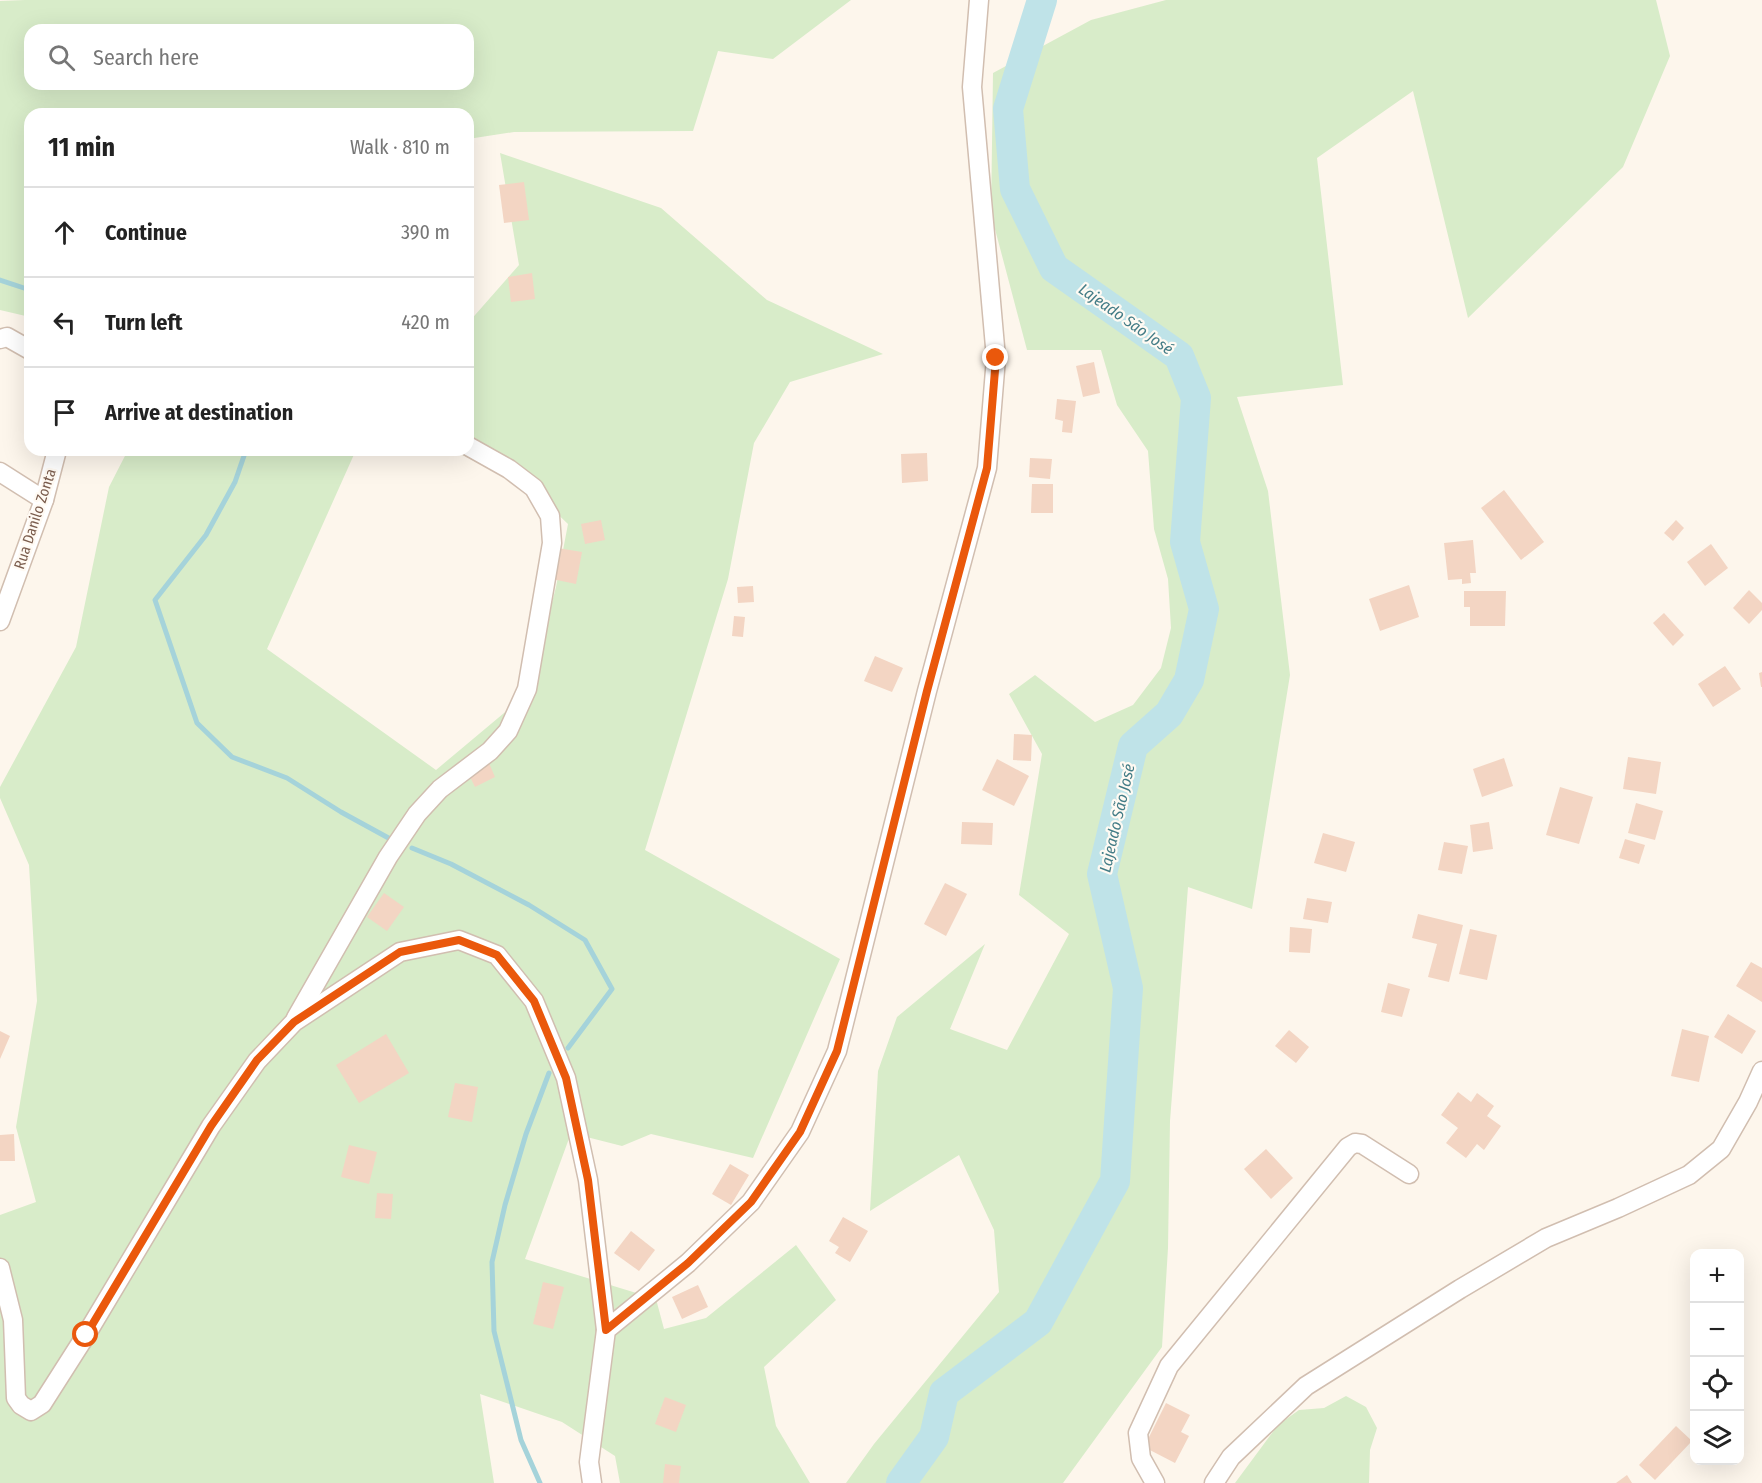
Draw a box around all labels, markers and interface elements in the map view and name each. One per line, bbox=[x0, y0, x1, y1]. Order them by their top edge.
search box bbox=[24, 24, 474, 90]
icon: search bbox=[45, 41, 78, 74]
text: Search here bbox=[93, 44, 199, 71]
text: 11 min bbox=[48, 132, 115, 163]
text: Walk · 810 m bbox=[350, 135, 450, 159]
icon: ahead bbox=[48, 216, 81, 249]
text: Continue bbox=[105, 219, 187, 246]
text: 390 m bbox=[401, 220, 450, 244]
water label: Lajeado São José bbox=[1075, 279, 1177, 359]
icon: left bbox=[48, 306, 81, 339]
text: Turn left bbox=[105, 309, 183, 336]
text: 420 m bbox=[401, 310, 450, 334]
route end bbox=[982, 344, 1008, 370]
icon: arrive bbox=[48, 396, 81, 429]
text: Arrive at destination bbox=[105, 399, 293, 426]
street label: Rua Danilo Zonta bbox=[10, 467, 60, 571]
water label: Lajeado São José bbox=[1095, 762, 1139, 874]
map controls bbox=[1690, 1249, 1744, 1465]
button: + bbox=[1690, 1249, 1744, 1303]
button: − bbox=[1690, 1303, 1744, 1357]
route start bbox=[72, 1321, 98, 1347]
button: locate bbox=[1690, 1357, 1744, 1411]
button: layers bbox=[1690, 1411, 1744, 1465]

